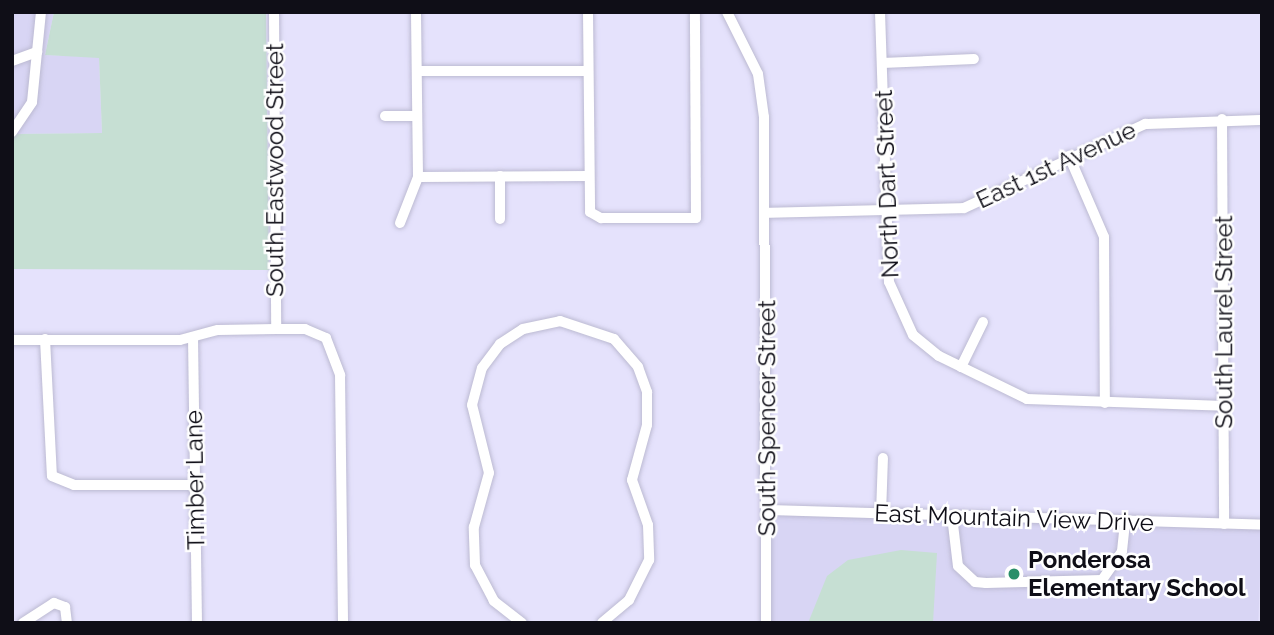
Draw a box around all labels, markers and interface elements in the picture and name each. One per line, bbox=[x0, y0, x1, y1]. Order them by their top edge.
street label: South Eastwood Street bbox=[261, 43, 289, 297]
street label: North Dart Street bbox=[869, 89, 905, 279]
street label: East 1st Avenue bbox=[971, 115, 1141, 215]
street label: South Laurel Street bbox=[1210, 215, 1238, 429]
street label: South Spencer Street bbox=[753, 300, 781, 536]
street label: Timber Lane bbox=[179, 409, 211, 551]
street label: East Mountain View Drive bbox=[873, 499, 1155, 537]
place label: Ponderosa Elementary School bbox=[1028, 546, 1246, 602]
marker: Ponderosa Elementary School bbox=[1006, 566, 1022, 582]

